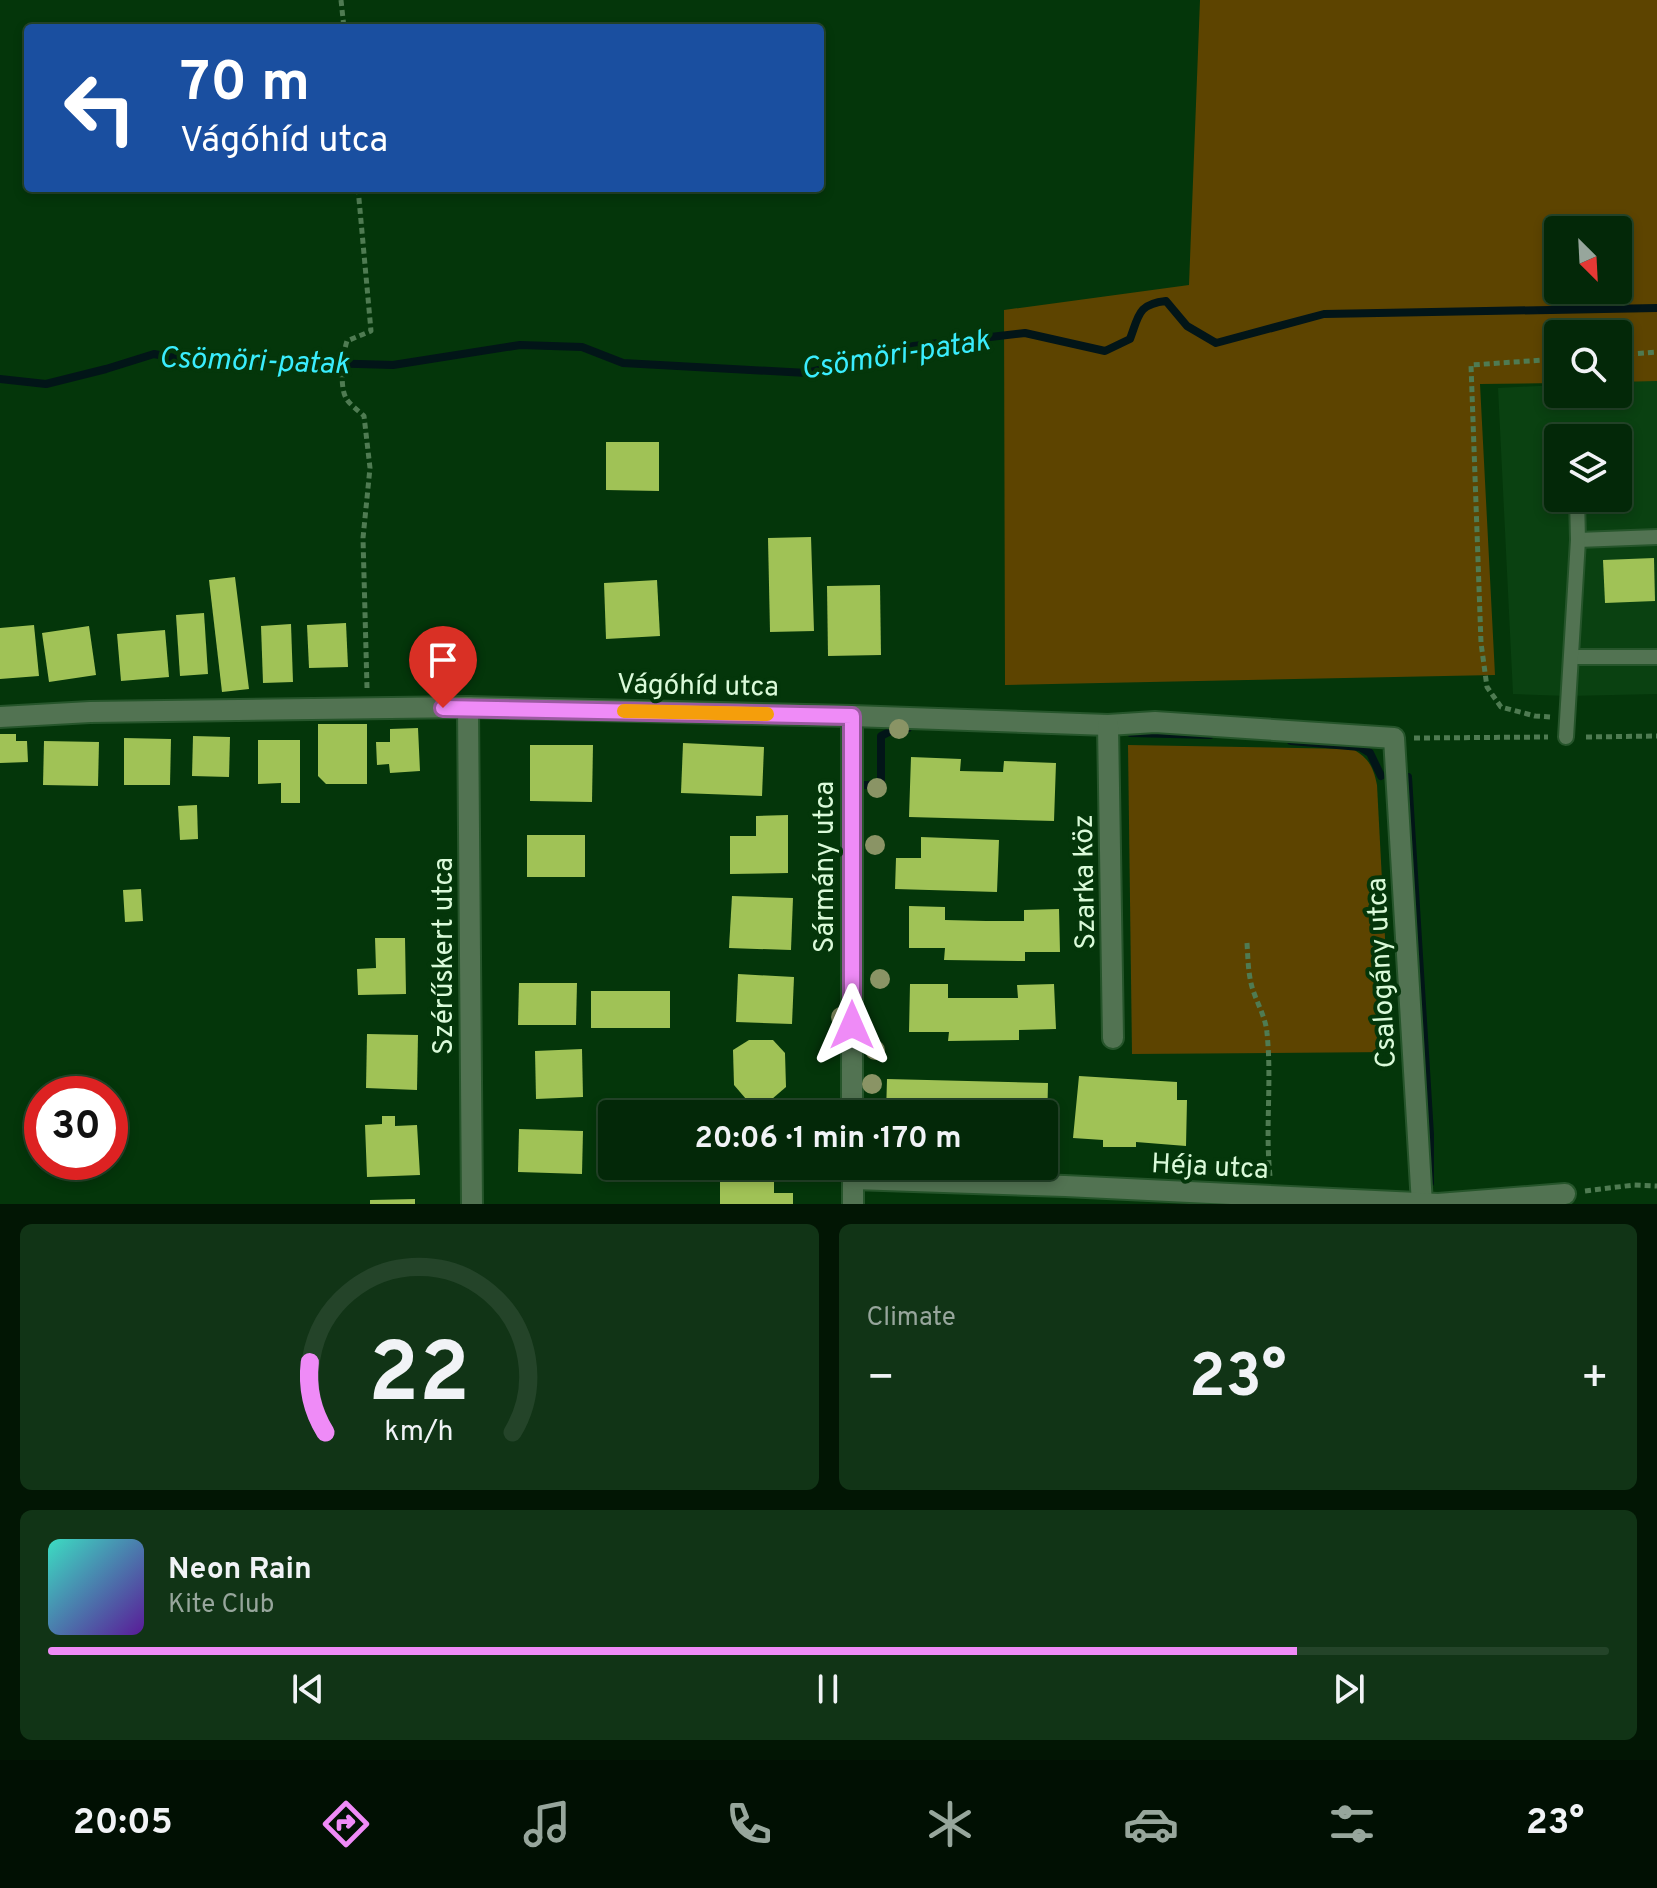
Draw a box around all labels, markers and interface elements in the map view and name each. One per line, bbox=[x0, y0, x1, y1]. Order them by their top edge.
text: 70 m bbox=[180, 50, 310, 120]
icon: left bbox=[48, 56, 152, 160]
text: Vágóhíd utca bbox=[180, 119, 388, 165]
north arrow bbox=[1544, 216, 1632, 304]
map controls bbox=[1544, 216, 1632, 512]
button: search bbox=[1544, 320, 1632, 408]
water label: Csömöri-patak bbox=[798, 323, 993, 390]
water label: Csömöri-patak bbox=[158, 341, 351, 384]
button: layers bbox=[1544, 424, 1632, 512]
pin bbox=[409, 626, 477, 708]
icon: arrive bbox=[421, 638, 465, 682]
street label: Vágóhíd utca bbox=[617, 668, 779, 706]
street label: Sármány utca bbox=[808, 781, 844, 953]
street label: Szarka köz bbox=[1067, 814, 1105, 950]
street label: Szérűskert utca bbox=[427, 857, 463, 1055]
street label: Csalogány utca bbox=[1360, 877, 1406, 1069]
position arrow bbox=[810, 983, 894, 1067]
speed limit sign: 30 bbox=[24, 1076, 128, 1180]
text: 20:06 · 1 min · 170 m bbox=[694, 1121, 962, 1158]
street label: Héja utca bbox=[1150, 1147, 1270, 1189]
text: Climate bbox=[867, 1302, 956, 1335]
text: 22 bbox=[368, 1326, 470, 1431]
text: 23° bbox=[1189, 1342, 1287, 1418]
text: − bbox=[867, 1352, 895, 1408]
text: + bbox=[1581, 1352, 1609, 1408]
text: km/h bbox=[385, 1415, 454, 1451]
text: Neon Rain bbox=[168, 1552, 312, 1589]
text: Kite Club bbox=[168, 1589, 274, 1622]
icon: previous bbox=[286, 1667, 330, 1711]
icon: pause bbox=[806, 1667, 850, 1711]
icon: next bbox=[1327, 1667, 1371, 1711]
icon: directions bbox=[318, 1796, 374, 1852]
icon: music bbox=[519, 1796, 575, 1852]
icon: phone bbox=[721, 1796, 777, 1852]
icon: climate bbox=[922, 1796, 978, 1852]
icon: car bbox=[1123, 1796, 1179, 1852]
icon: filters bbox=[1324, 1796, 1380, 1852]
text: 20:05 bbox=[73, 1801, 173, 1847]
text: 23° bbox=[1526, 1801, 1584, 1847]

